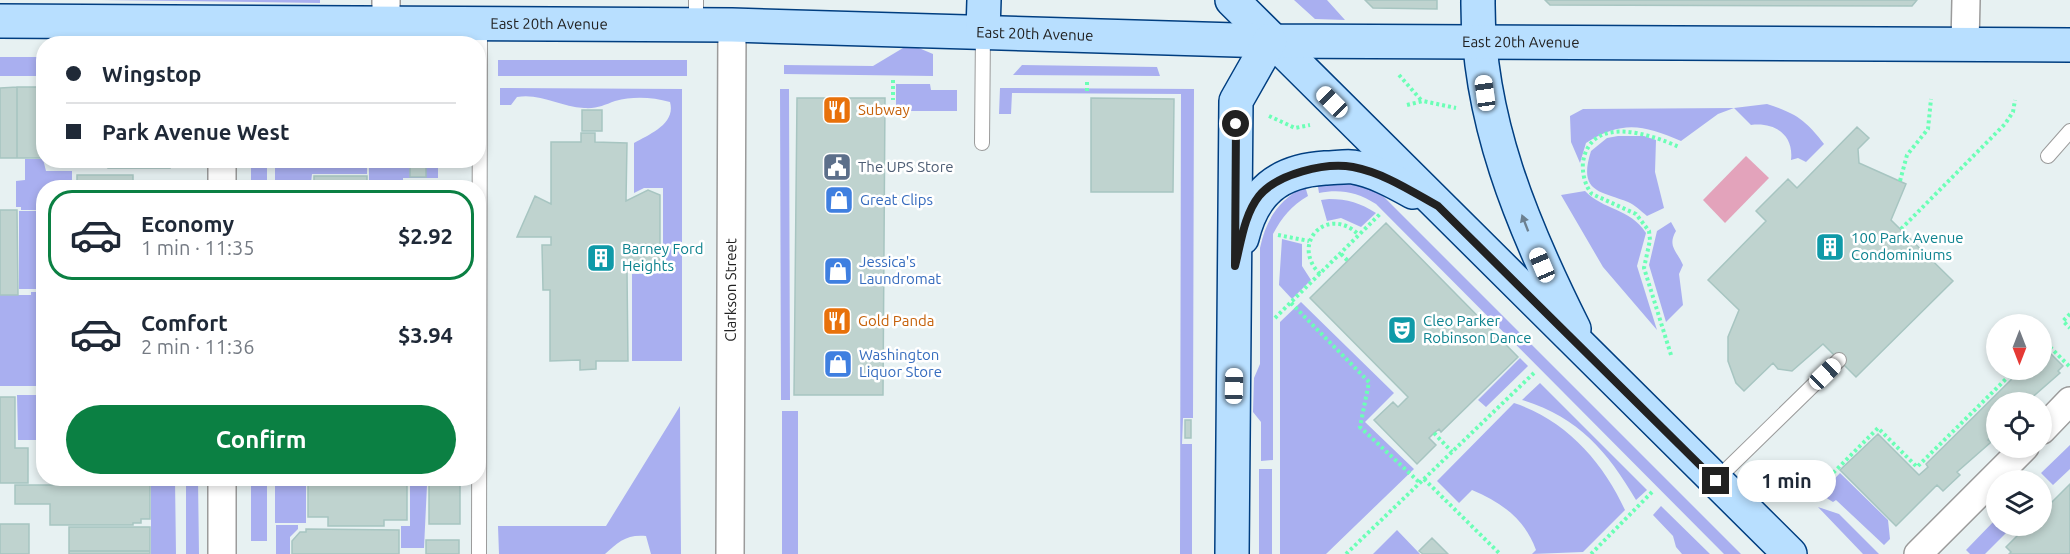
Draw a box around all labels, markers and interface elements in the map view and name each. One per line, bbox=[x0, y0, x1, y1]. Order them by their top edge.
street label: East 20th Avenue bbox=[490, 15, 608, 32]
street label: East 20th Avenue bbox=[976, 23, 1094, 44]
street label: East 20th Avenue bbox=[1462, 33, 1580, 51]
text: Wingstop bbox=[102, 61, 202, 86]
car bbox=[1474, 74, 1496, 112]
car bbox=[1313, 83, 1351, 121]
restaurant icon: Subway bbox=[821, 94, 853, 126]
place label: Subway bbox=[858, 101, 910, 118]
route start bbox=[1222, 110, 1249, 137]
text: Park Avenue West bbox=[102, 119, 289, 144]
public building icon: The UPS Store bbox=[821, 151, 853, 183]
place label: The UPS Store bbox=[858, 158, 954, 175]
shop icon: Great Clips bbox=[823, 184, 855, 216]
place label: Great Clips bbox=[860, 191, 933, 208]
icon: car bbox=[69, 208, 123, 262]
text: Economy bbox=[141, 211, 234, 236]
one-way arrow bbox=[1520, 214, 1529, 232]
text: $2.92 bbox=[398, 223, 453, 248]
place label: 100 Park Avenue Condominiums bbox=[1851, 229, 1964, 263]
building icon: 100 Park Avenue Condominiums bbox=[1814, 231, 1846, 263]
text: 1 min · 11:35 bbox=[141, 236, 255, 259]
street label: Clarkson Street bbox=[722, 238, 739, 342]
place label: Barney Ford Heights bbox=[622, 240, 704, 274]
building icon: Barney Ford Heights bbox=[585, 242, 617, 274]
car bbox=[1527, 245, 1557, 285]
place label: Jessica's Laundromat bbox=[859, 253, 941, 287]
shop icon: Jessica's Laundromat bbox=[822, 255, 854, 287]
restaurant icon: Gold Panda bbox=[821, 305, 853, 337]
icon: car bbox=[69, 307, 123, 361]
text: Comfort bbox=[141, 310, 228, 335]
place label: Gold Panda bbox=[858, 312, 934, 329]
place label: Cleo Parker Robinson Dance bbox=[1423, 312, 1531, 346]
theatre icon: Cleo Parker Robinson Dance bbox=[1386, 314, 1418, 346]
north arrow bbox=[1986, 314, 2052, 380]
map controls bbox=[1986, 314, 2052, 536]
text: $3.94 bbox=[398, 322, 453, 347]
text: 2 min · 11:36 bbox=[141, 335, 255, 358]
place label: Washington Liquor Store bbox=[859, 346, 942, 380]
shop icon: Washington Liquor Store bbox=[822, 348, 854, 380]
car bbox=[1806, 355, 1844, 393]
car bbox=[1225, 368, 1243, 404]
button: locate bbox=[1986, 392, 2052, 458]
button: Confirm bbox=[66, 405, 456, 474]
callout: 1 min bbox=[1737, 460, 1836, 502]
route end bbox=[1702, 467, 1729, 494]
text: 1 min bbox=[1761, 469, 1812, 492]
button: layers bbox=[1986, 470, 2052, 536]

